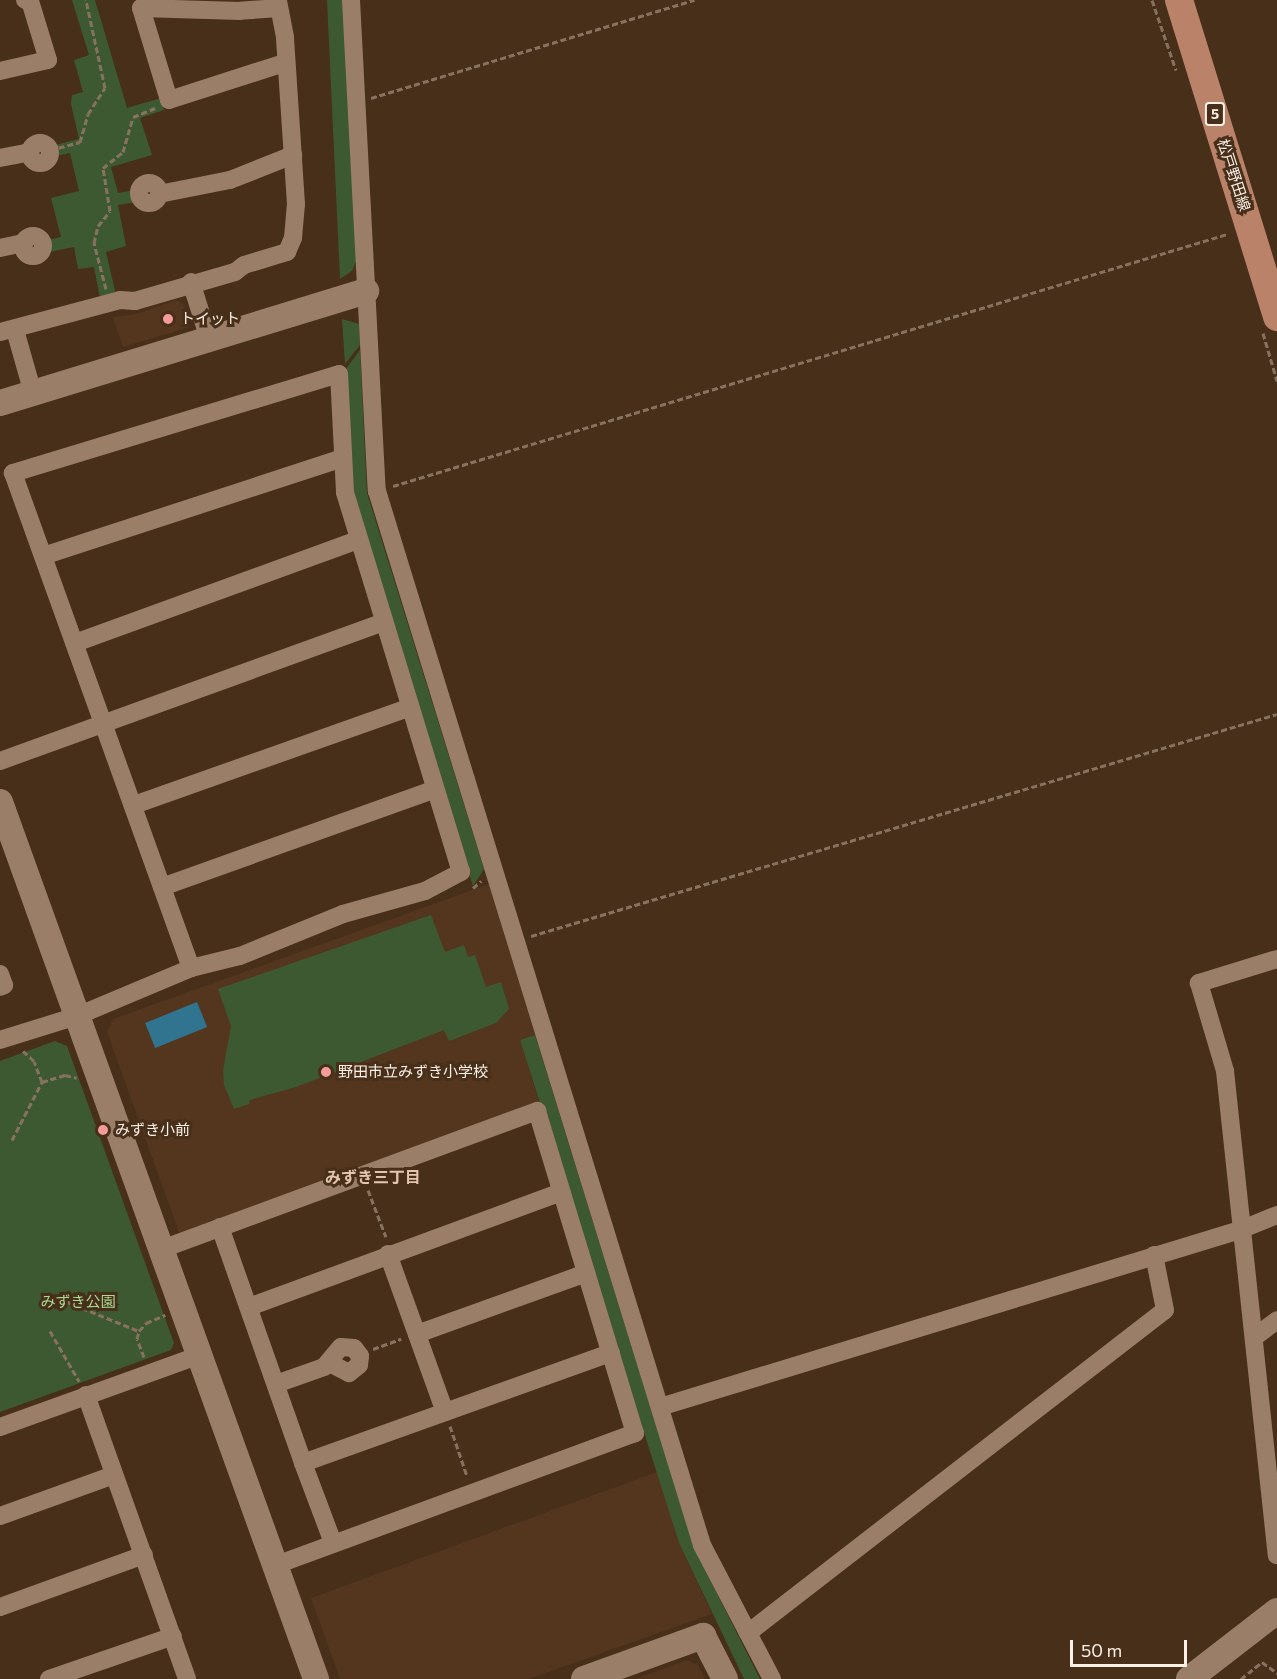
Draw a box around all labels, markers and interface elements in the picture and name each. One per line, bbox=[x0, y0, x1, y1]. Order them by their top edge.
road number: 5 bbox=[1204, 103, 1226, 125]
street label: 松戸野田線 bbox=[1214, 137, 1254, 213]
place label: トイット bbox=[180, 310, 240, 328]
marker: トイット bbox=[161, 312, 175, 326]
place label: 野田市立みずき小学校 bbox=[338, 1063, 488, 1081]
marker: 野田市立みずき小学校 bbox=[319, 1065, 333, 1079]
place label: みずき小前 bbox=[115, 1121, 190, 1139]
marker: みずき小前 bbox=[96, 1123, 110, 1137]
district label: みずき三丁目 bbox=[325, 1167, 421, 1187]
park label: みずき公園 bbox=[41, 1293, 115, 1311]
scale bar bbox=[1073, 1628, 1190, 1666]
text: 50 m bbox=[1081, 1639, 1122, 1661]

